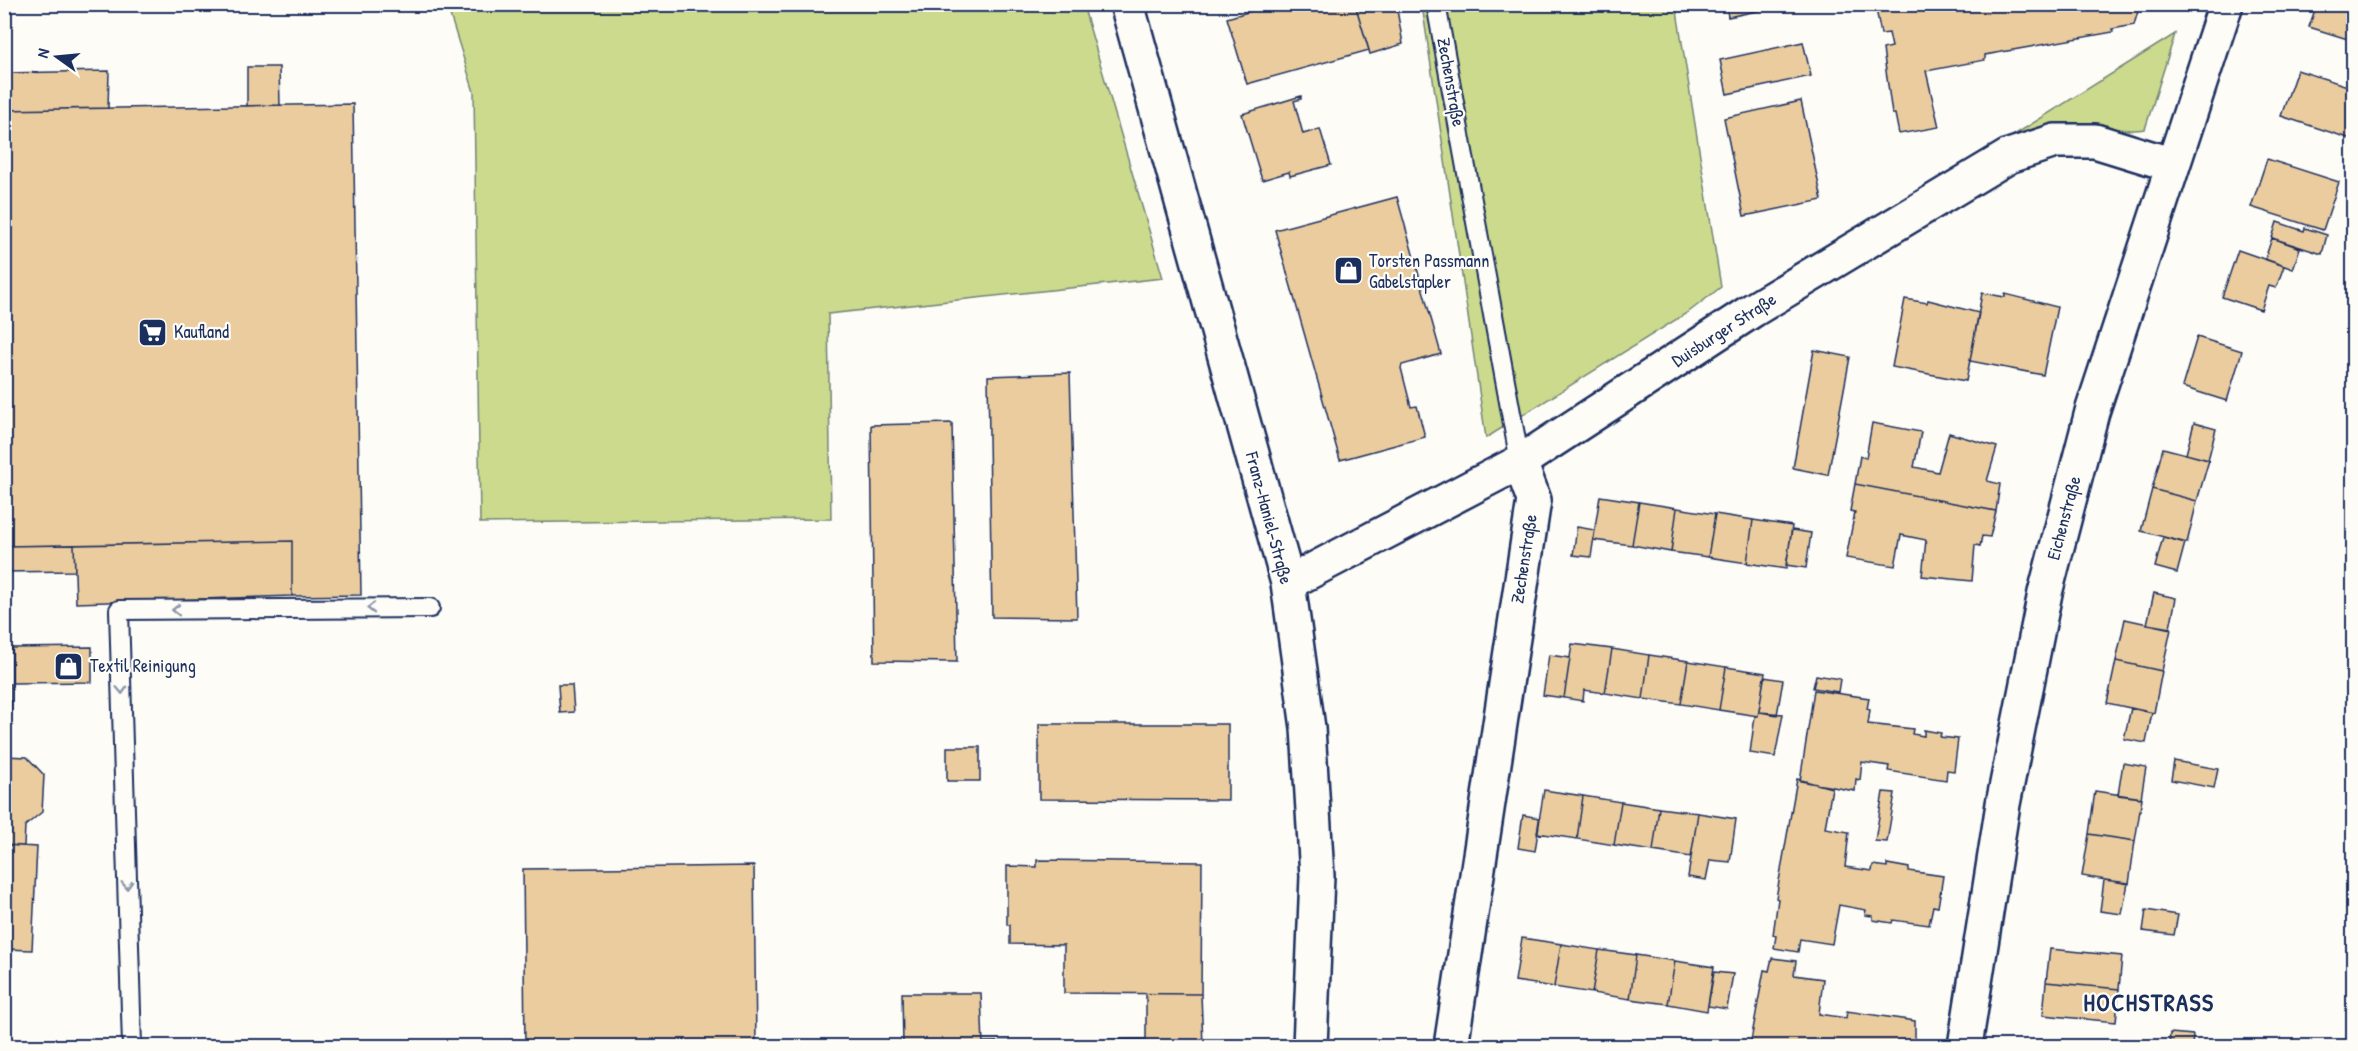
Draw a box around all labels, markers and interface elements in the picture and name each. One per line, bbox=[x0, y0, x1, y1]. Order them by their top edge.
north arrow bbox=[27, 27, 87, 87]
street label: Zechenstraße bbox=[1431, 35, 1472, 128]
text: N bbox=[31, 46, 54, 60]
place label: Torsten Passmann Gabelstapler bbox=[1369, 248, 1489, 294]
shop icon: Torsten Passmann Gabelstapler bbox=[1332, 255, 1364, 287]
street label: Duisburger Straße bbox=[1667, 287, 1781, 373]
supermarket icon: Kaufland bbox=[137, 316, 169, 348]
place label: Kaufland bbox=[174, 319, 229, 344]
street label: Franz-Haniel-Straße bbox=[1240, 448, 1299, 587]
street label: Eichenstraße bbox=[2040, 473, 2087, 562]
street label: Zechenstraße bbox=[1504, 513, 1543, 605]
one-way arrow bbox=[367, 602, 376, 614]
one-way arrow bbox=[172, 604, 181, 616]
shop icon: Textil Reinigung bbox=[53, 650, 85, 682]
place label: Textil Reinigung bbox=[90, 653, 196, 678]
one-way arrow bbox=[115, 685, 128, 694]
one-way arrow bbox=[121, 880, 133, 889]
district label: HOCHSTRASS bbox=[2084, 986, 2214, 1018]

